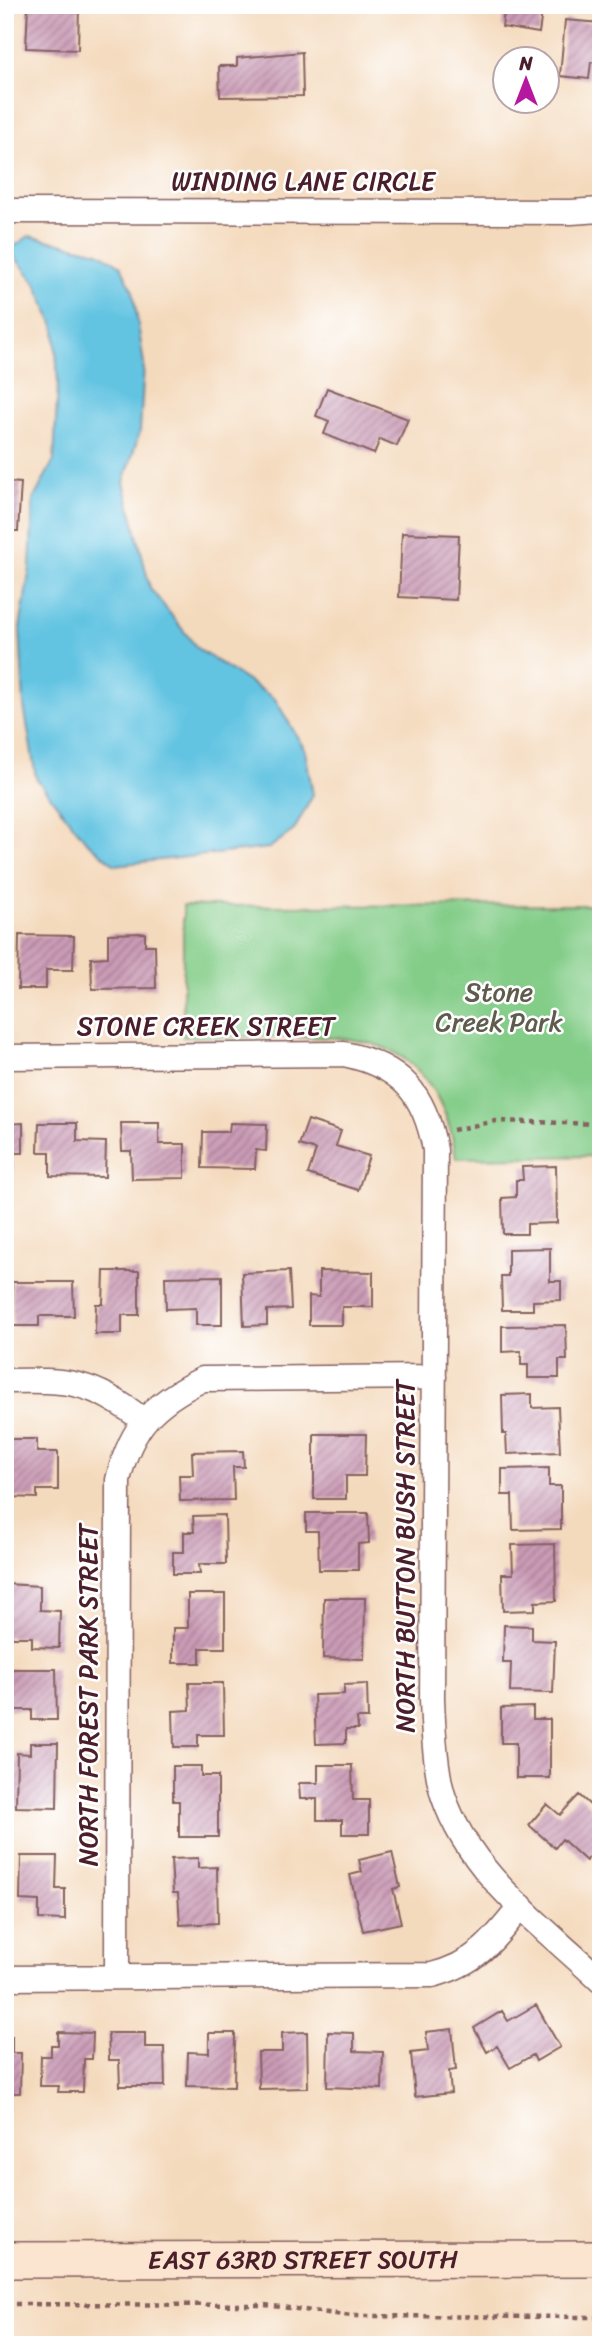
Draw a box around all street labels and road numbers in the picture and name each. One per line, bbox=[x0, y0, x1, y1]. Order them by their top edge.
street label: WINDING LANE CIRCLE bbox=[171, 158, 436, 204]
street label: STONE CREEK STREET bbox=[77, 1003, 337, 1049]
street label: NORTH BUTTON BUSH STREET bbox=[382, 1377, 428, 1732]
street label: NORTH FOREST PARK STREET bbox=[65, 1522, 111, 1866]
street label: EAST 63RD STREET SOUTH bbox=[148, 2236, 459, 2283]

